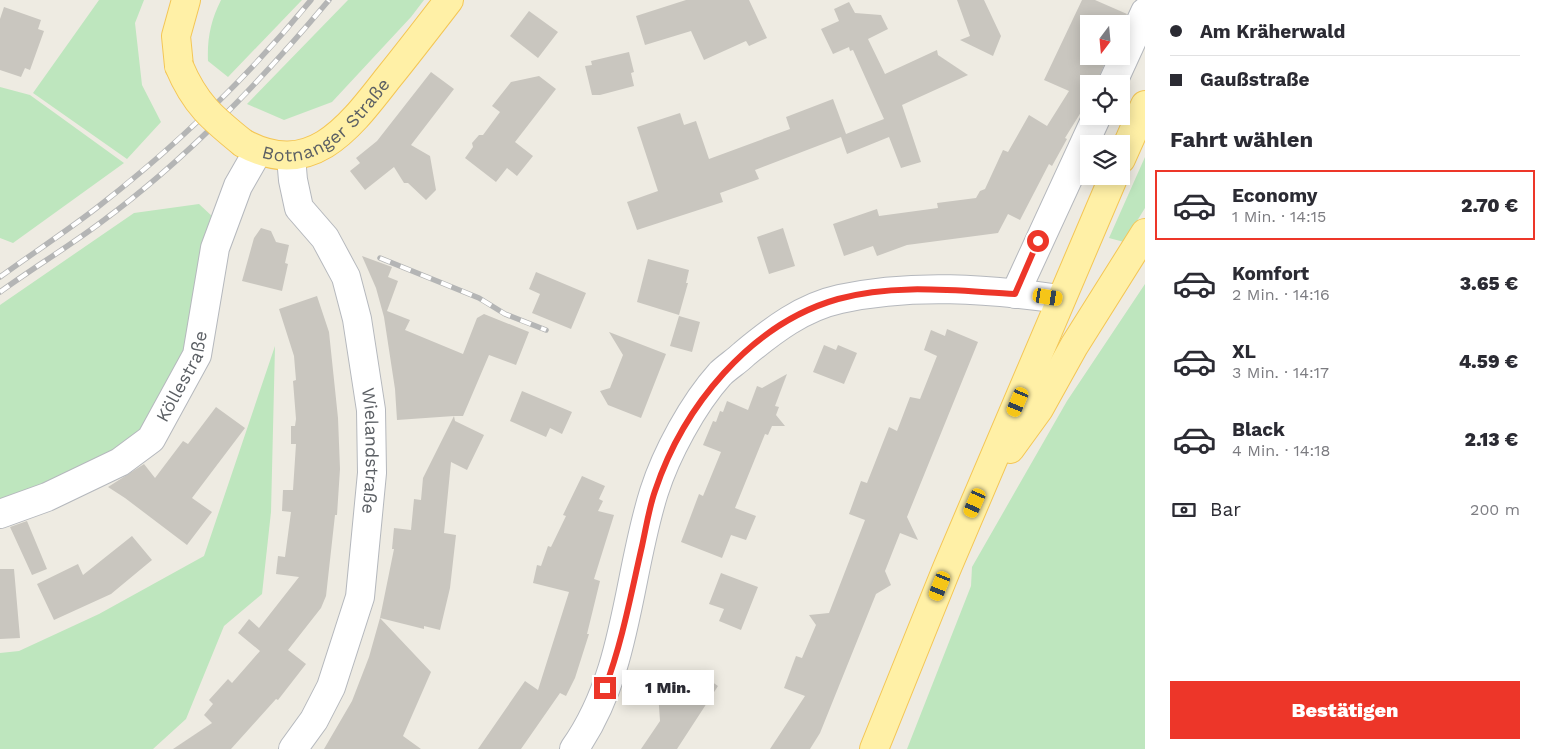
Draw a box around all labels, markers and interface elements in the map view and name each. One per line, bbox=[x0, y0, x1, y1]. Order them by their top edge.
north arrow bbox=[1080, 15, 1130, 65]
map controls bbox=[1080, 15, 1130, 185]
text: Am Kräherwald bbox=[1200, 20, 1345, 43]
text: Gaußstraße bbox=[1200, 68, 1310, 91]
street label: Botnanger Straße bbox=[260, 74, 394, 166]
button: locate bbox=[1080, 75, 1130, 125]
text: Fahrt wählen bbox=[1170, 127, 1313, 152]
button: layers bbox=[1080, 135, 1130, 185]
icon: car bbox=[1172, 183, 1217, 228]
text: Economy bbox=[1232, 184, 1317, 207]
text: 2.70 € bbox=[1461, 194, 1518, 217]
text: 1 Min. · 14:15 bbox=[1232, 207, 1326, 226]
route start bbox=[1027, 230, 1049, 252]
icon: car bbox=[1172, 261, 1217, 306]
text: Komfort bbox=[1232, 262, 1309, 285]
text: 3.65 € bbox=[1460, 272, 1518, 295]
text: 2 Min. · 14:16 bbox=[1232, 285, 1330, 304]
car bbox=[1032, 287, 1063, 307]
street label: Köllestraße bbox=[151, 329, 211, 425]
icon: car bbox=[1172, 339, 1217, 384]
text: XL bbox=[1232, 340, 1256, 363]
text: 4.59 € bbox=[1459, 350, 1518, 373]
text: 3 Min. · 14:17 bbox=[1232, 363, 1329, 382]
car bbox=[1005, 385, 1030, 419]
street label: Wielandstraße bbox=[358, 386, 383, 515]
icon: car bbox=[1172, 417, 1217, 462]
text: Black bbox=[1232, 418, 1285, 441]
text: 2.13 € bbox=[1464, 428, 1518, 451]
text: 4 Min. · 14:18 bbox=[1232, 441, 1330, 460]
car bbox=[962, 486, 987, 520]
icon: cash bbox=[1170, 496, 1198, 524]
text: Bar bbox=[1210, 498, 1241, 521]
text: 200 m bbox=[1470, 500, 1520, 519]
car bbox=[927, 569, 952, 603]
callout: 1 Min. bbox=[622, 670, 715, 706]
route end bbox=[594, 677, 616, 699]
text: 1 Min. bbox=[645, 678, 691, 697]
button: Bestätigen bbox=[1170, 681, 1520, 739]

